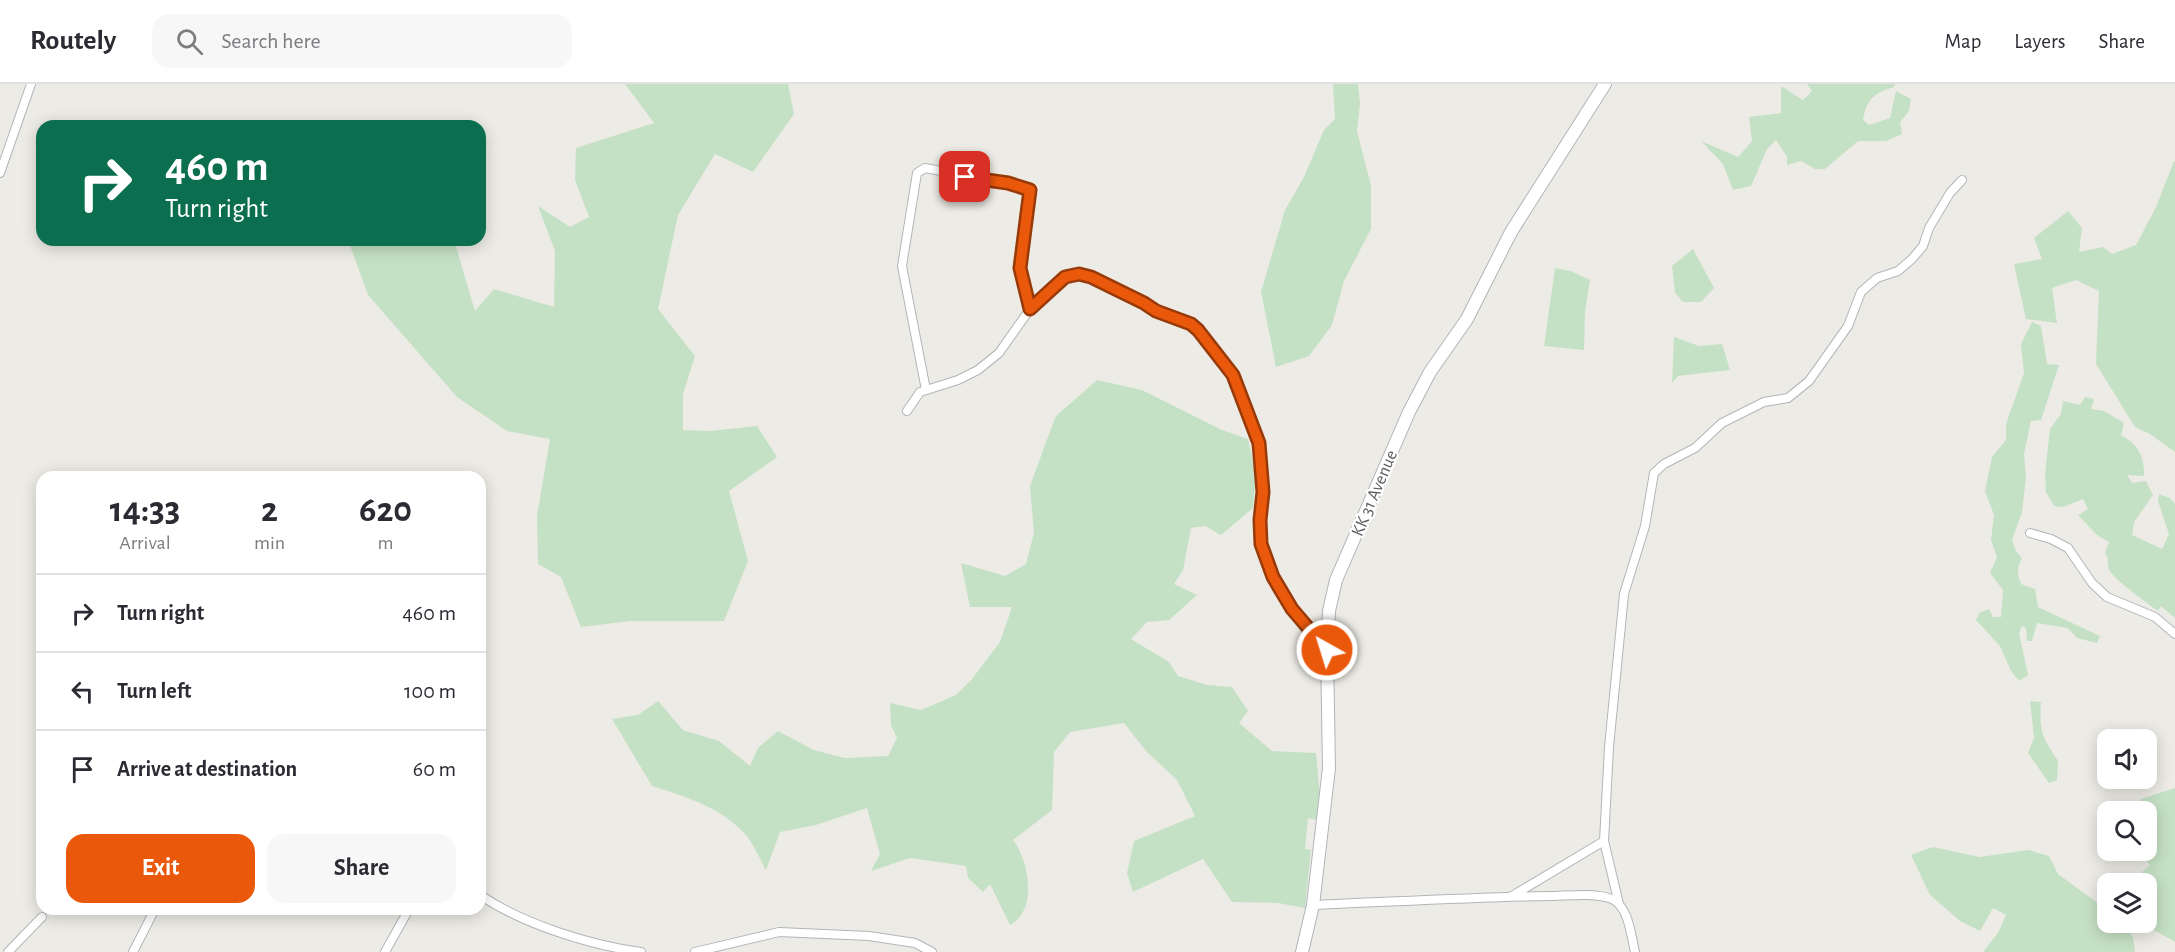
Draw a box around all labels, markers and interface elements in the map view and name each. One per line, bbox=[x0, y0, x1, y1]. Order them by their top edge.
search box bbox=[152, 14, 572, 68]
icon: search bbox=[173, 25, 206, 58]
text: Routely bbox=[30, 27, 116, 55]
text: Search here bbox=[221, 30, 321, 52]
text: Map bbox=[1945, 31, 1981, 52]
text: Layers bbox=[2014, 31, 2065, 52]
text: Share bbox=[2098, 31, 2145, 52]
icon: right bbox=[66, 144, 144, 222]
text: 460 m bbox=[165, 146, 269, 188]
pin bbox=[939, 151, 990, 202]
icon: arrive bbox=[948, 160, 981, 193]
text: Turn right bbox=[165, 195, 268, 222]
street label: KK 31 Avenue bbox=[1349, 448, 1401, 539]
text: 14:33 bbox=[110, 492, 180, 528]
text: 2 bbox=[261, 492, 278, 528]
text: 620 bbox=[359, 492, 412, 528]
text: Arrival bbox=[119, 533, 171, 553]
text: min bbox=[254, 533, 285, 553]
text: m bbox=[378, 533, 394, 553]
icon: right bbox=[66, 597, 99, 630]
text: Turn right bbox=[117, 602, 204, 624]
text: 460 m bbox=[402, 602, 456, 624]
position arrow bbox=[1295, 618, 1359, 682]
icon: left bbox=[66, 675, 99, 708]
text: Turn left bbox=[117, 680, 191, 702]
text: 100 m bbox=[404, 680, 456, 702]
map controls bbox=[2097, 729, 2157, 933]
button: sound bbox=[2097, 729, 2157, 789]
icon: arrive bbox=[66, 753, 99, 786]
text: Arrive at destination bbox=[117, 758, 297, 780]
text: 60 m bbox=[413, 758, 456, 780]
button: search bbox=[2097, 801, 2157, 861]
button: Exit bbox=[66, 834, 255, 903]
button: Share bbox=[267, 834, 456, 903]
button: layers bbox=[2097, 873, 2157, 933]

